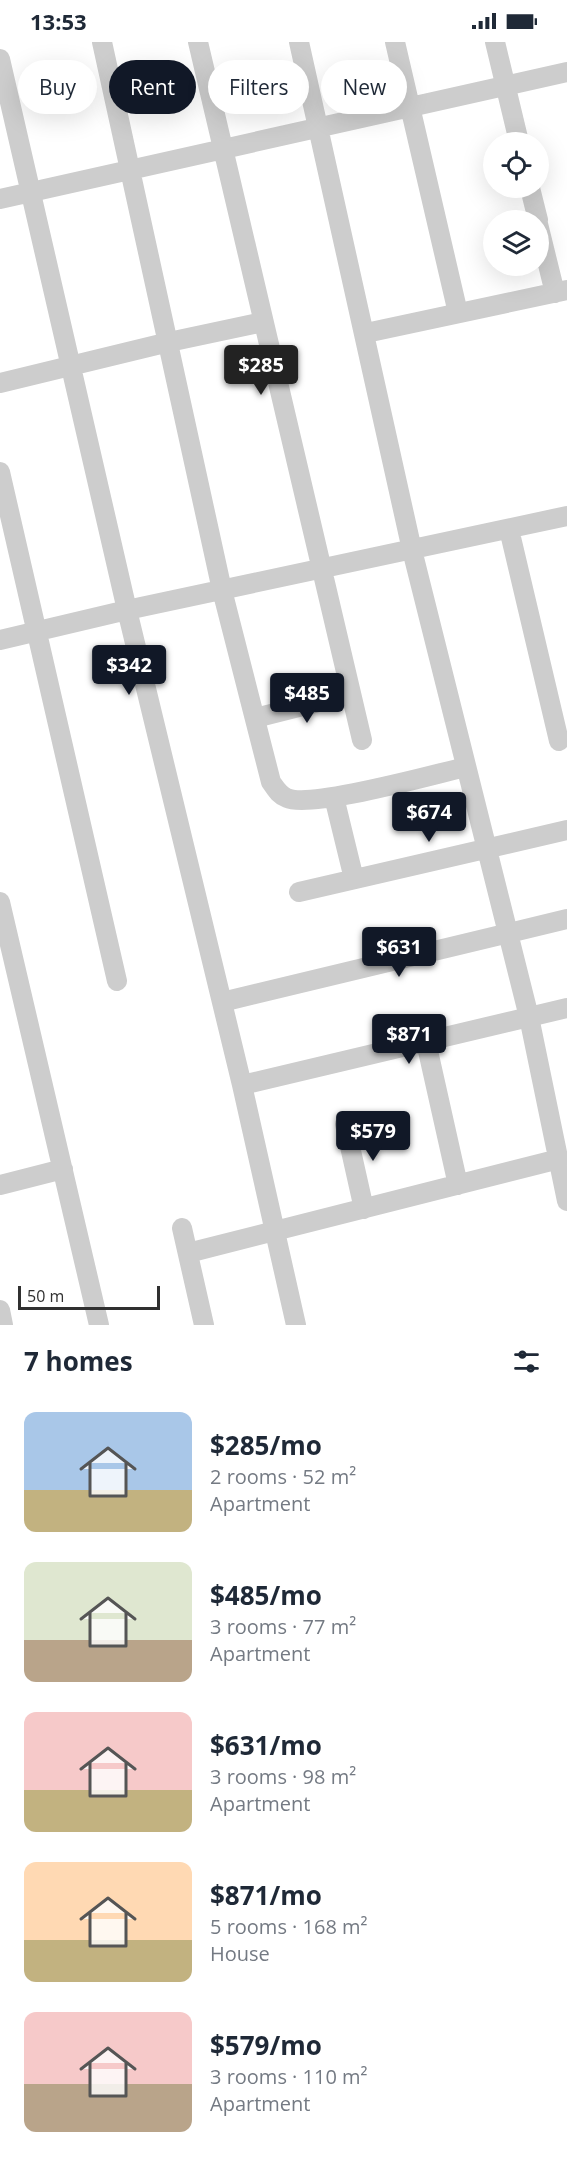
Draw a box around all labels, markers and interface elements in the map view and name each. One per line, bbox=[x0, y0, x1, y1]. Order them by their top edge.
text: 13:53 bbox=[30, 6, 87, 36]
chip: Buy bbox=[18, 60, 97, 114]
chip: Rent bbox=[109, 60, 196, 114]
chip: Filters bbox=[208, 60, 309, 114]
chip: New bbox=[321, 60, 407, 114]
map controls bbox=[483, 132, 549, 276]
button: locate bbox=[483, 132, 549, 198]
button: layers bbox=[483, 210, 549, 276]
pin: $285 bbox=[225, 345, 297, 396]
text: $285 bbox=[238, 351, 284, 378]
pin: $342 bbox=[93, 645, 165, 696]
text: $342 bbox=[106, 651, 152, 678]
pin: $485 bbox=[271, 673, 343, 724]
text: $485 bbox=[284, 679, 330, 706]
pin: $674 bbox=[393, 792, 465, 843]
text: $674 bbox=[406, 798, 452, 825]
pin: $631 bbox=[363, 927, 435, 978]
text: $631 bbox=[376, 933, 422, 960]
pin: $871 bbox=[373, 1014, 445, 1065]
text: $871 bbox=[386, 1020, 432, 1047]
pin: $579 bbox=[337, 1111, 409, 1162]
text: $579 bbox=[350, 1117, 396, 1144]
scale bar bbox=[18, 1283, 160, 1310]
text: 50 m bbox=[27, 1285, 64, 1307]
text: 7 homes bbox=[24, 1343, 133, 1379]
icon: filters bbox=[510, 1345, 543, 1378]
text: $285/mo bbox=[210, 1427, 322, 1463]
icon: home bbox=[72, 1436, 144, 1508]
text: 2 rooms · 52 m² bbox=[210, 1463, 356, 1490]
text: Apartment bbox=[210, 1490, 310, 1517]
text: $485/mo bbox=[210, 1577, 322, 1613]
icon: home bbox=[72, 1586, 144, 1658]
text: 3 rooms · 77 m² bbox=[210, 1613, 356, 1640]
text: Apartment bbox=[210, 1640, 310, 1667]
text: $631/mo bbox=[210, 1727, 322, 1763]
icon: home bbox=[72, 1736, 144, 1808]
text: 3 rooms · 98 m² bbox=[210, 1763, 356, 1790]
text: Apartment bbox=[210, 1790, 310, 1817]
text: $871/mo bbox=[210, 1877, 322, 1913]
icon: home bbox=[72, 1886, 144, 1958]
text: 5 rooms · 168 m² bbox=[210, 1913, 368, 1940]
text: House bbox=[210, 1940, 270, 1967]
text: $579/mo bbox=[210, 2027, 322, 2063]
icon: home bbox=[72, 2036, 144, 2108]
text: 3 rooms · 110 m² bbox=[210, 2063, 368, 2090]
text: Apartment bbox=[210, 2090, 310, 2117]

